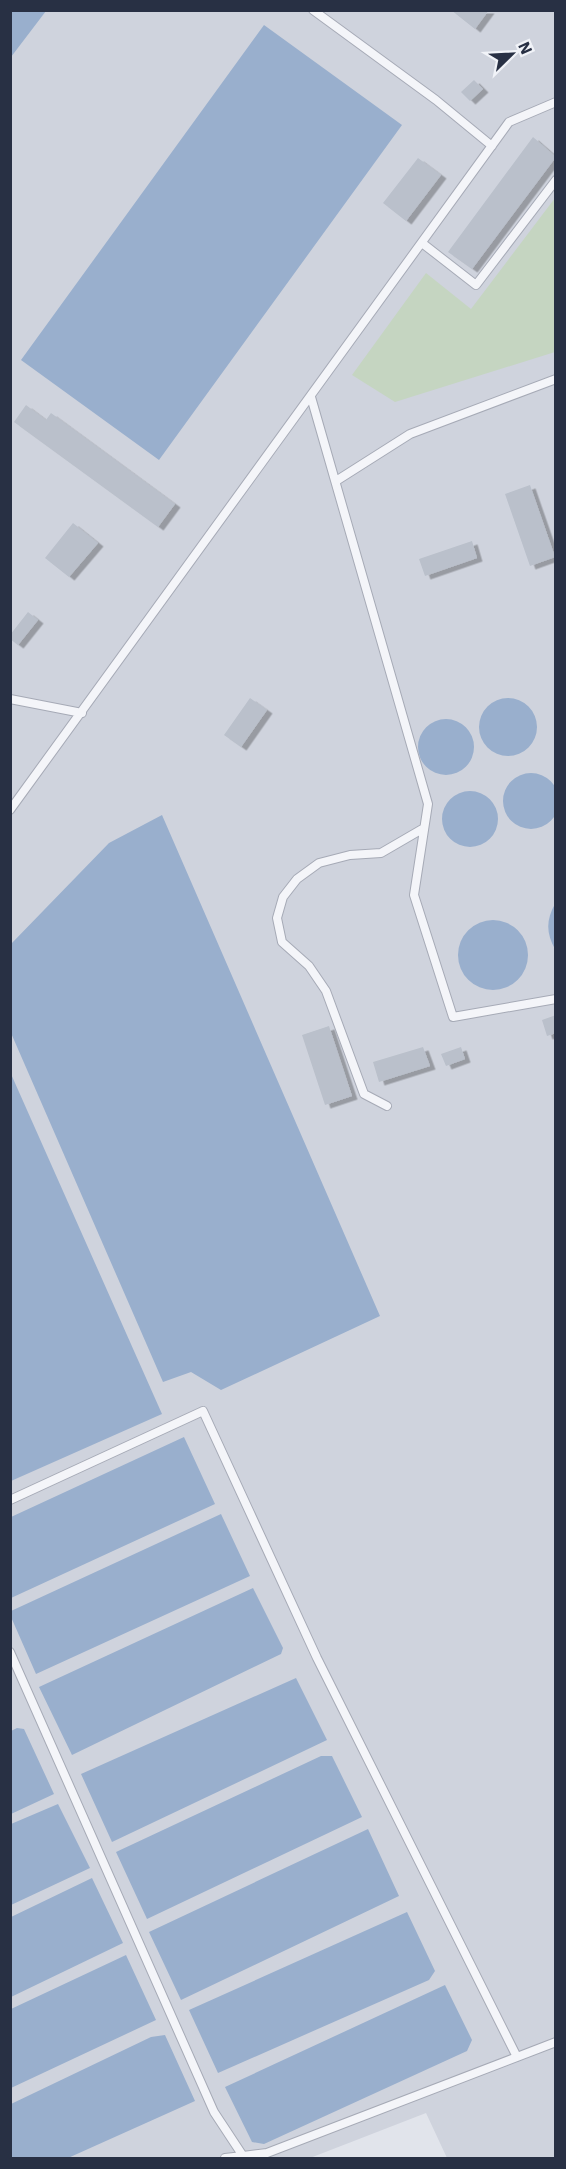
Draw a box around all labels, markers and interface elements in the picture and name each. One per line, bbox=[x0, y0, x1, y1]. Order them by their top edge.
north arrow bbox=[482, 24, 542, 84]
text: N bbox=[514, 39, 537, 57]

